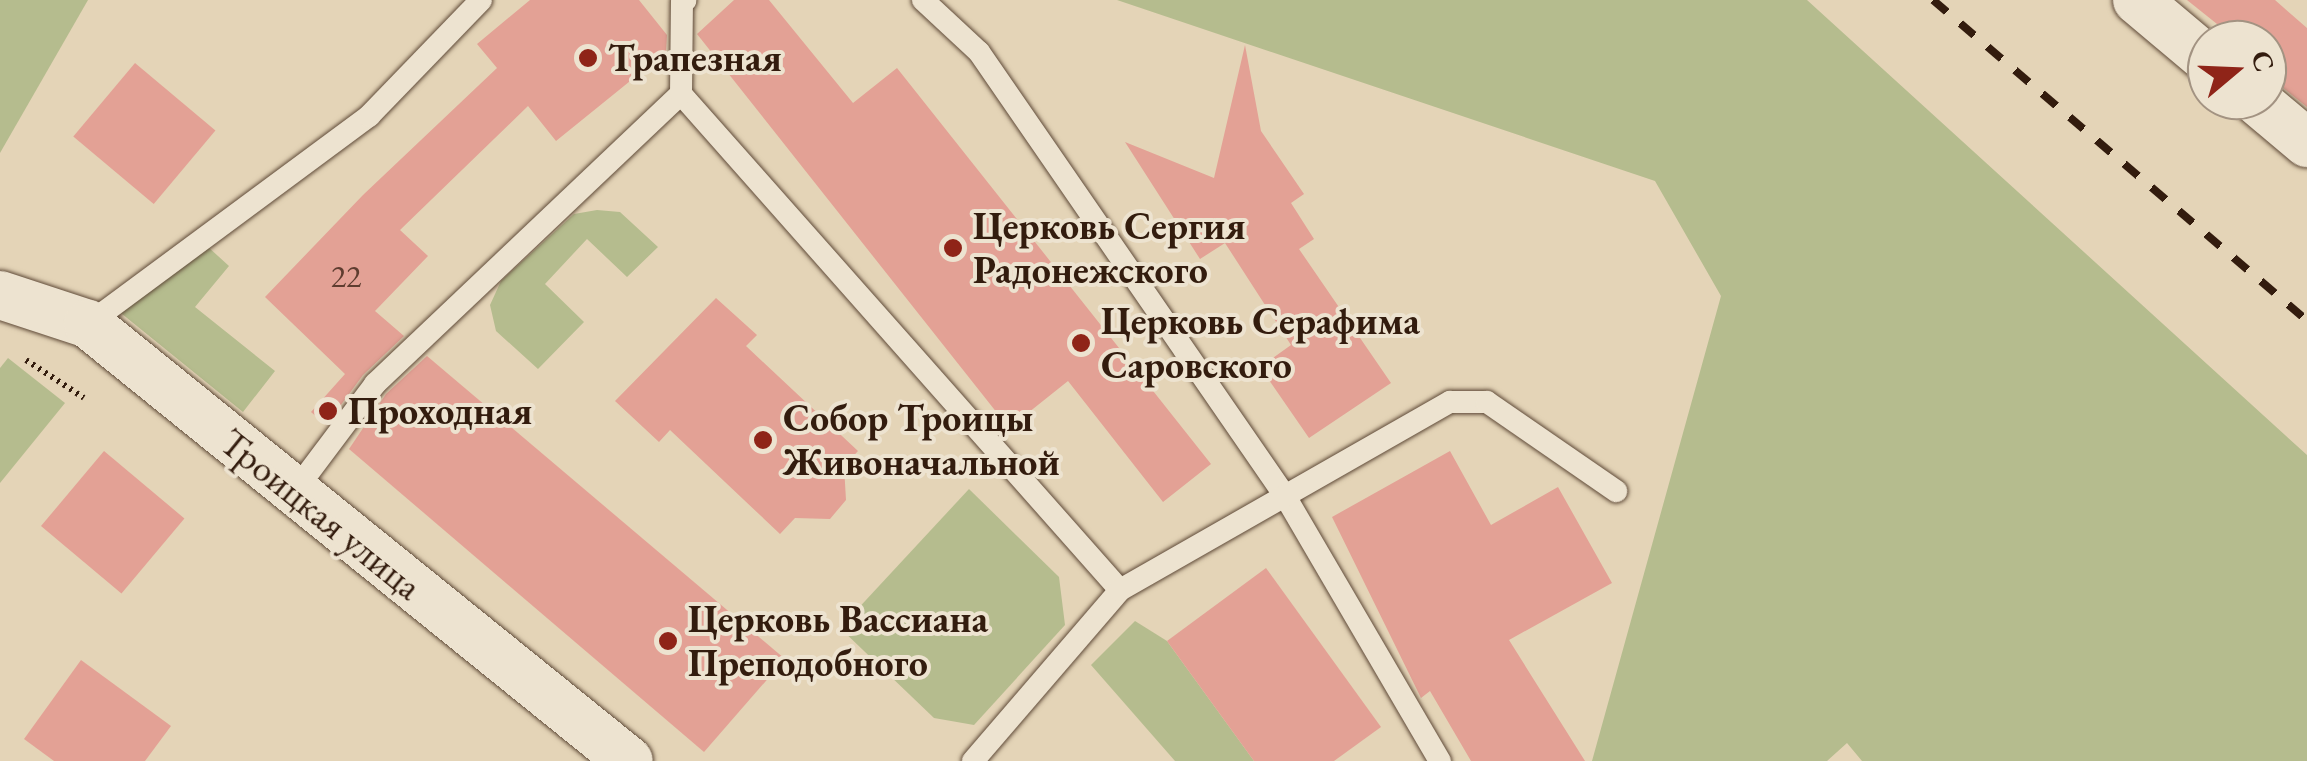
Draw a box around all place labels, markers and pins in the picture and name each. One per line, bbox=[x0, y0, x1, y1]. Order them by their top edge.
place label: Трапезная bbox=[608, 35, 782, 81]
marker: Трапезная bbox=[577, 47, 599, 69]
place label: Церковь Сергия Радонежского bbox=[973, 203, 1246, 292]
marker: Церковь Сергия Радонежского bbox=[942, 237, 964, 259]
place label: Церковь Серафима Саровского bbox=[1101, 298, 1420, 388]
marker: Церковь Серафима Саровского bbox=[1070, 332, 1092, 354]
place label: Проходная bbox=[348, 388, 532, 434]
place label: Собор Троицы Живоначальной bbox=[783, 395, 1060, 484]
marker: Проходная bbox=[317, 400, 339, 422]
marker: Собор Троицы Живоначальной bbox=[752, 429, 774, 451]
place label: Церковь Вассиана Преподобного bbox=[688, 596, 988, 686]
marker: Церковь Вассиана Преподобного bbox=[657, 630, 679, 652]

